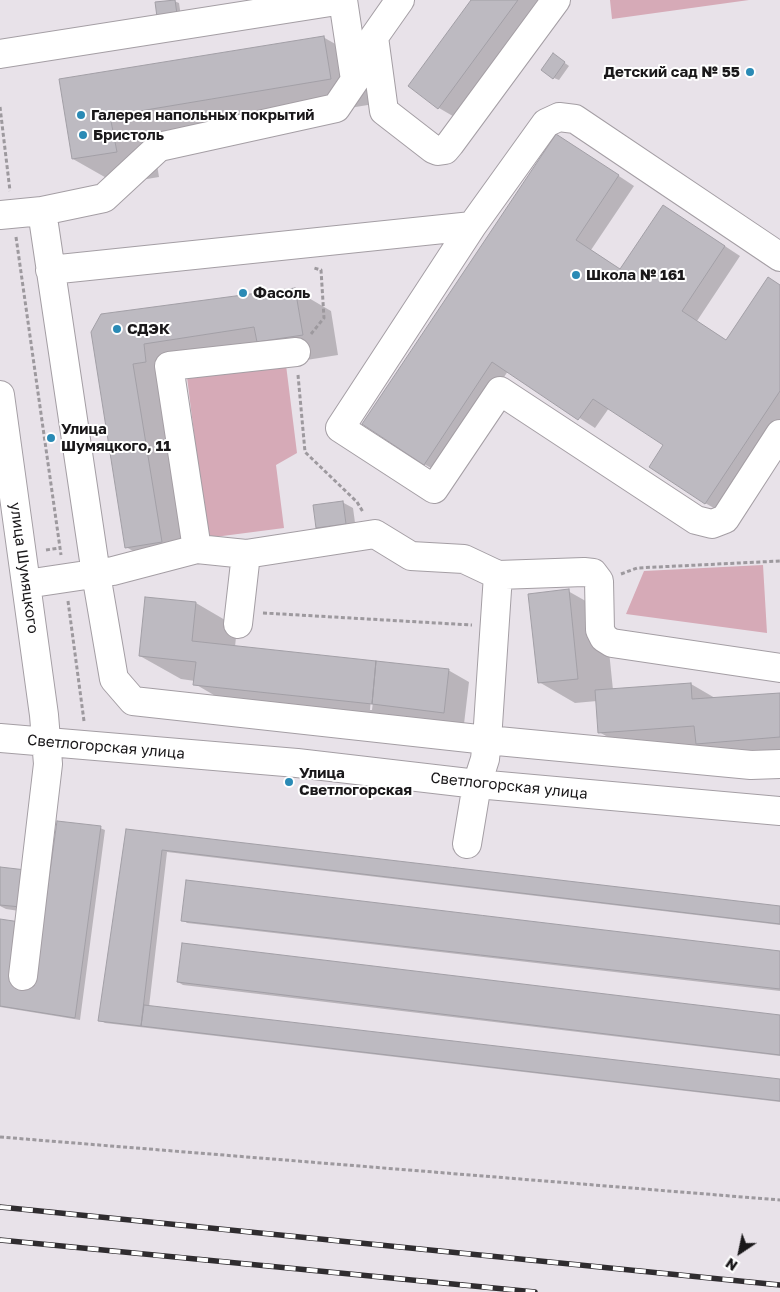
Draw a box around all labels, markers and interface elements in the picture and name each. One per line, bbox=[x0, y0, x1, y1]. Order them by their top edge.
place label: Детский сад № 55 bbox=[604, 63, 740, 81]
marker: Детский сад № 55 bbox=[744, 66, 756, 78]
place label: Галерея напольных покрытий bbox=[91, 106, 314, 124]
marker: Галерея напольных покрытий bbox=[75, 109, 87, 121]
place label: Бристоль bbox=[93, 126, 164, 144]
marker: Бристоль bbox=[77, 129, 89, 141]
place label: Школа № 161 bbox=[586, 266, 685, 284]
marker: Школа № 161 bbox=[570, 269, 582, 281]
place label: Фасоль bbox=[253, 284, 310, 302]
marker: Фасоль bbox=[237, 287, 249, 299]
place label: СДЭК bbox=[127, 320, 170, 338]
marker: СДЭК bbox=[111, 323, 123, 335]
place label: Улица Шумяцкого, 11 bbox=[61, 420, 171, 455]
marker: Улица Шумяцкого, 11 bbox=[45, 432, 57, 444]
street label: улица Шумяцкого bbox=[6, 501, 42, 635]
street label: Светлогорская улица bbox=[26, 731, 186, 763]
place label: Улица Светлогорская bbox=[299, 764, 412, 799]
street label: Светлогорская улица bbox=[429, 769, 589, 803]
marker: Улица Светлогорская bbox=[283, 776, 295, 788]
north arrow bbox=[715, 1227, 765, 1277]
text: N bbox=[722, 1255, 741, 1275]

